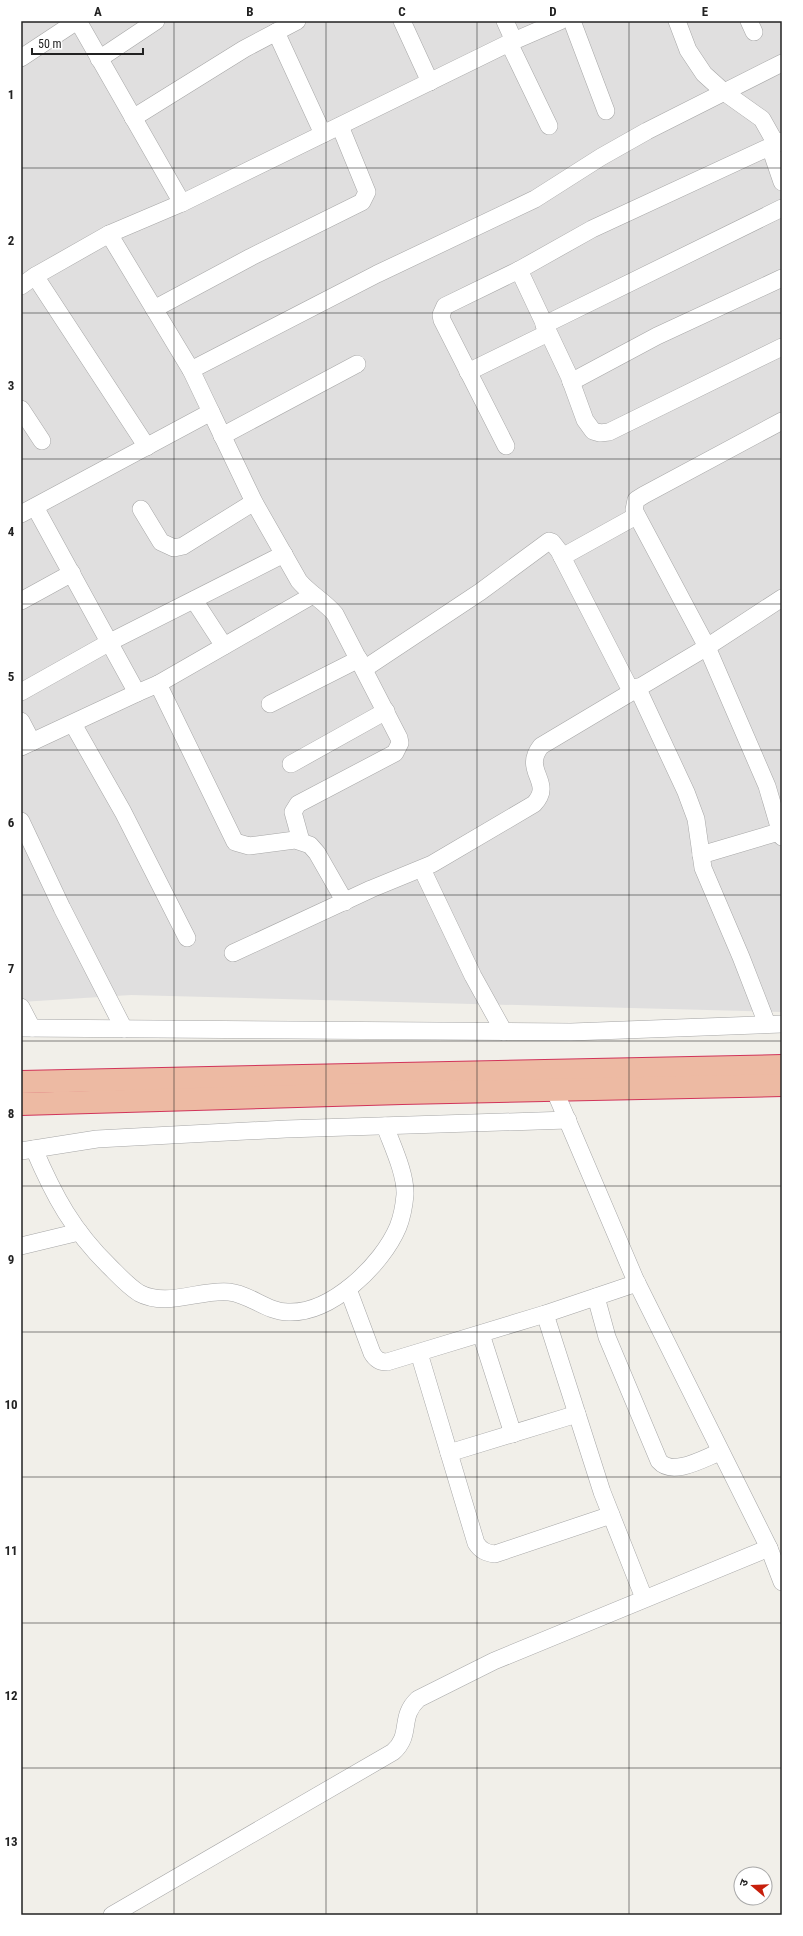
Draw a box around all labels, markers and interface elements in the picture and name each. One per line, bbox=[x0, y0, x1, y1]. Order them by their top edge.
text: A bbox=[94, 4, 102, 19]
text: B bbox=[246, 4, 254, 19]
text: C bbox=[398, 4, 406, 19]
text: D bbox=[549, 4, 557, 19]
text: E bbox=[702, 4, 709, 19]
scale bar bbox=[32, 30, 143, 56]
text: 50 m bbox=[38, 37, 62, 51]
text: 1 bbox=[8, 87, 14, 102]
text: 2 bbox=[8, 233, 15, 248]
text: 3 bbox=[8, 378, 14, 393]
text: 4 bbox=[8, 524, 15, 539]
text: 5 bbox=[8, 669, 15, 684]
text: 6 bbox=[8, 815, 15, 830]
text: 7 bbox=[8, 961, 15, 976]
text: 8 bbox=[8, 1106, 14, 1121]
text: 9 bbox=[8, 1252, 14, 1267]
text: 10 bbox=[4, 1397, 18, 1412]
text: 11 bbox=[4, 1543, 18, 1558]
text: 12 bbox=[4, 1688, 18, 1703]
text: 13 bbox=[4, 1834, 18, 1849]
north arrow bbox=[733, 1866, 773, 1906]
text: उ bbox=[737, 1877, 751, 1888]

